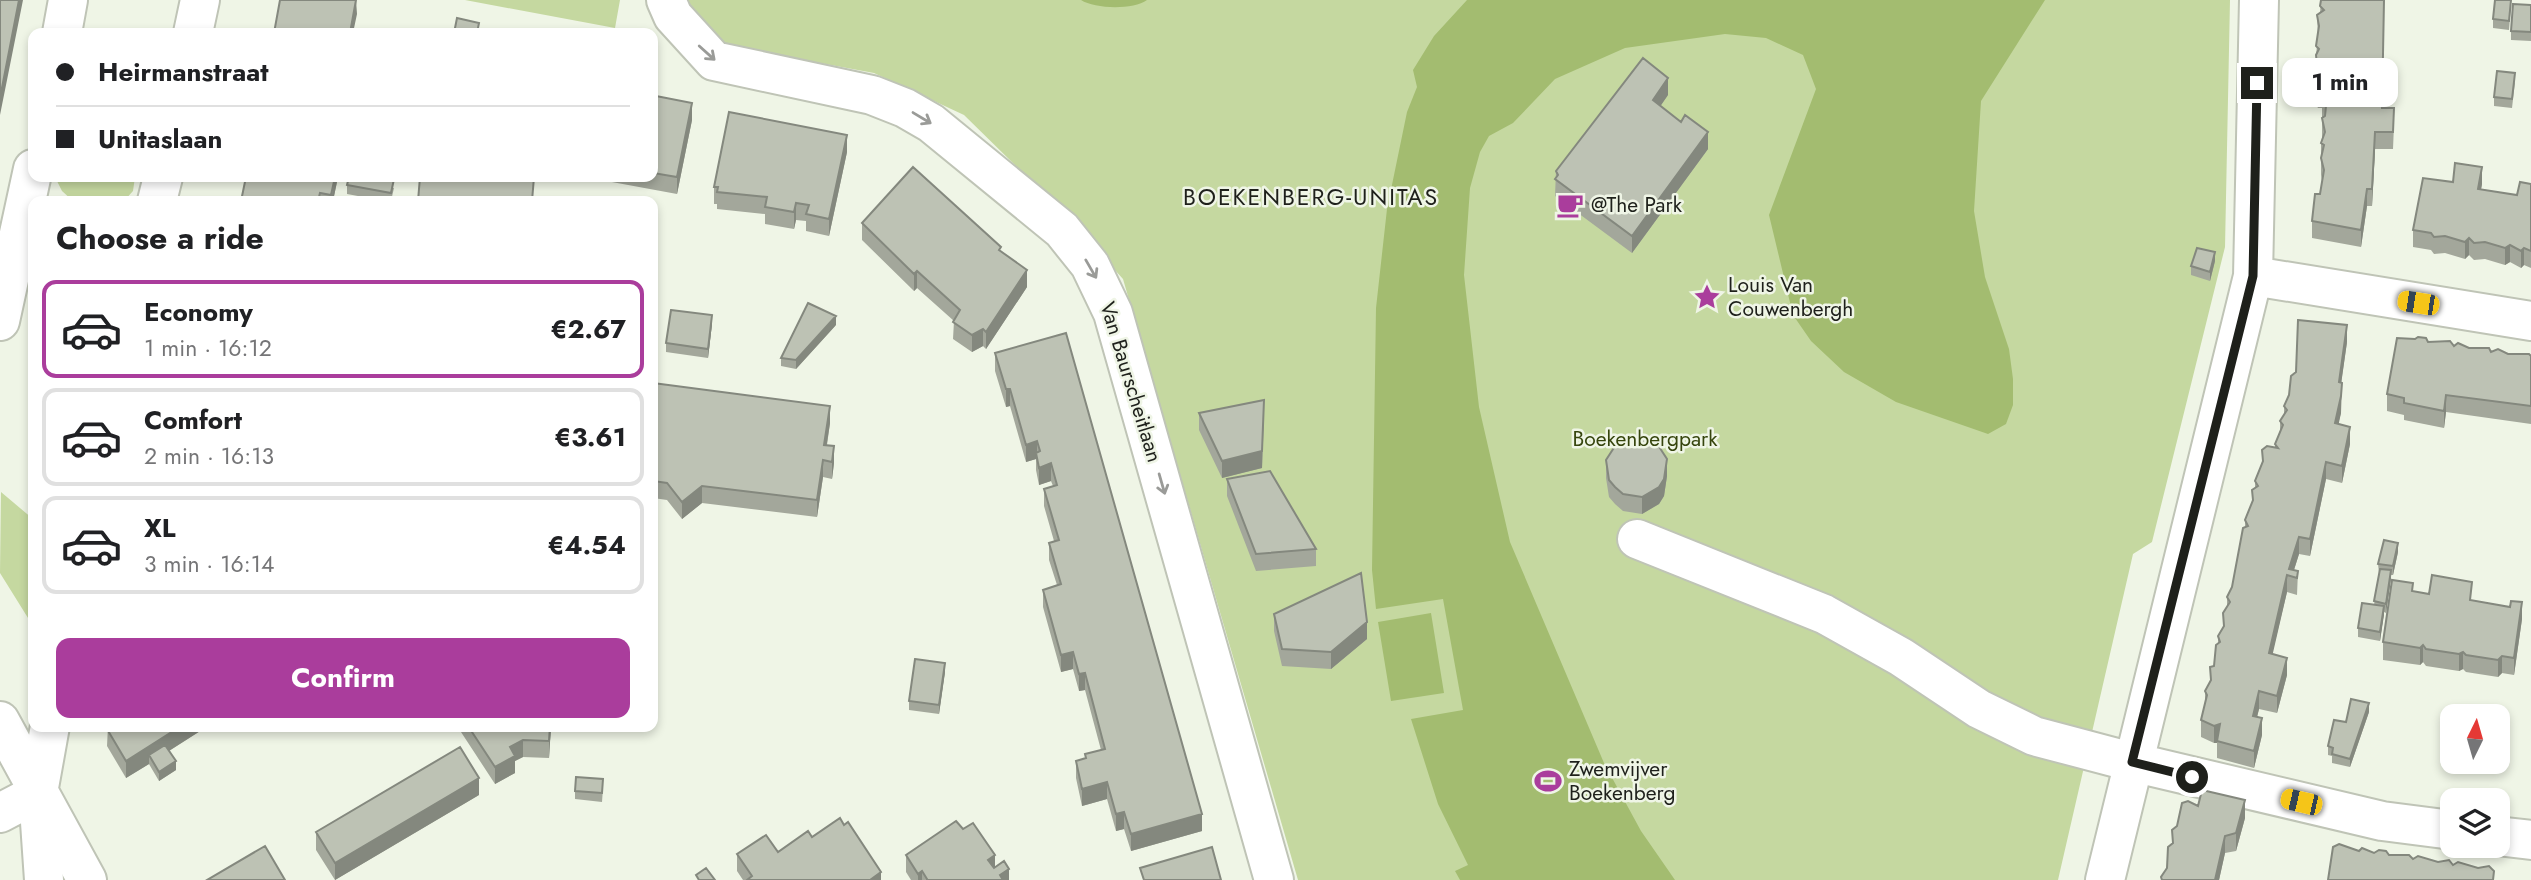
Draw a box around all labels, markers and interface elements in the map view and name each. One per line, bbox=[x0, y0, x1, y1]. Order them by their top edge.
one-way arrow bbox=[698, 45, 716, 61]
text: Heirmanstraat bbox=[98, 53, 269, 91]
callout: 1 min bbox=[2282, 58, 2397, 108]
text: 1 min bbox=[2311, 65, 2369, 99]
route end bbox=[2241, 67, 2273, 99]
one-way arrow bbox=[912, 112, 932, 126]
text: Unitaslaan bbox=[98, 120, 223, 158]
district label: BOEKENBERG-UNITAS bbox=[1183, 180, 1439, 214]
cafe icon: @The Park bbox=[1555, 190, 1585, 220]
place label: @The Park bbox=[1591, 190, 1683, 220]
text: Choose a ride bbox=[56, 215, 264, 261]
one-way arrow bbox=[1084, 258, 1098, 278]
place label: Louis Van Couwenbergh bbox=[1728, 270, 1853, 324]
place icon: Louis Van Couwenbergh bbox=[1692, 282, 1722, 312]
car bbox=[2396, 289, 2441, 317]
text: Economy bbox=[144, 293, 253, 331]
icon: car bbox=[60, 298, 123, 361]
street label: Van Baurscheitlaan bbox=[1092, 298, 1170, 466]
text: €2.67 bbox=[550, 310, 626, 348]
text: 1 min · 16:12 bbox=[144, 331, 272, 365]
text: Comfort bbox=[144, 401, 242, 439]
icon: car bbox=[60, 406, 123, 469]
text: €3.61 bbox=[554, 418, 626, 456]
park label: Boekenbergpark bbox=[1573, 424, 1718, 454]
text: 2 min · 16:13 bbox=[144, 439, 274, 473]
one-way arrow bbox=[1156, 472, 1169, 495]
text: XL bbox=[144, 509, 176, 547]
icon: car bbox=[60, 514, 123, 577]
text: €4.54 bbox=[548, 526, 626, 564]
text: 3 min · 16:14 bbox=[144, 547, 274, 581]
button: Confirm bbox=[56, 638, 630, 718]
north arrow bbox=[2440, 704, 2510, 774]
map controls bbox=[2440, 704, 2510, 858]
place label: Zwemvijver Boekenberg bbox=[1569, 754, 1675, 808]
route start bbox=[2176, 761, 2208, 793]
sports icon: Zwemvijver Boekenberg bbox=[1533, 766, 1563, 796]
car bbox=[2279, 787, 2324, 817]
button: layers bbox=[2440, 788, 2510, 858]

